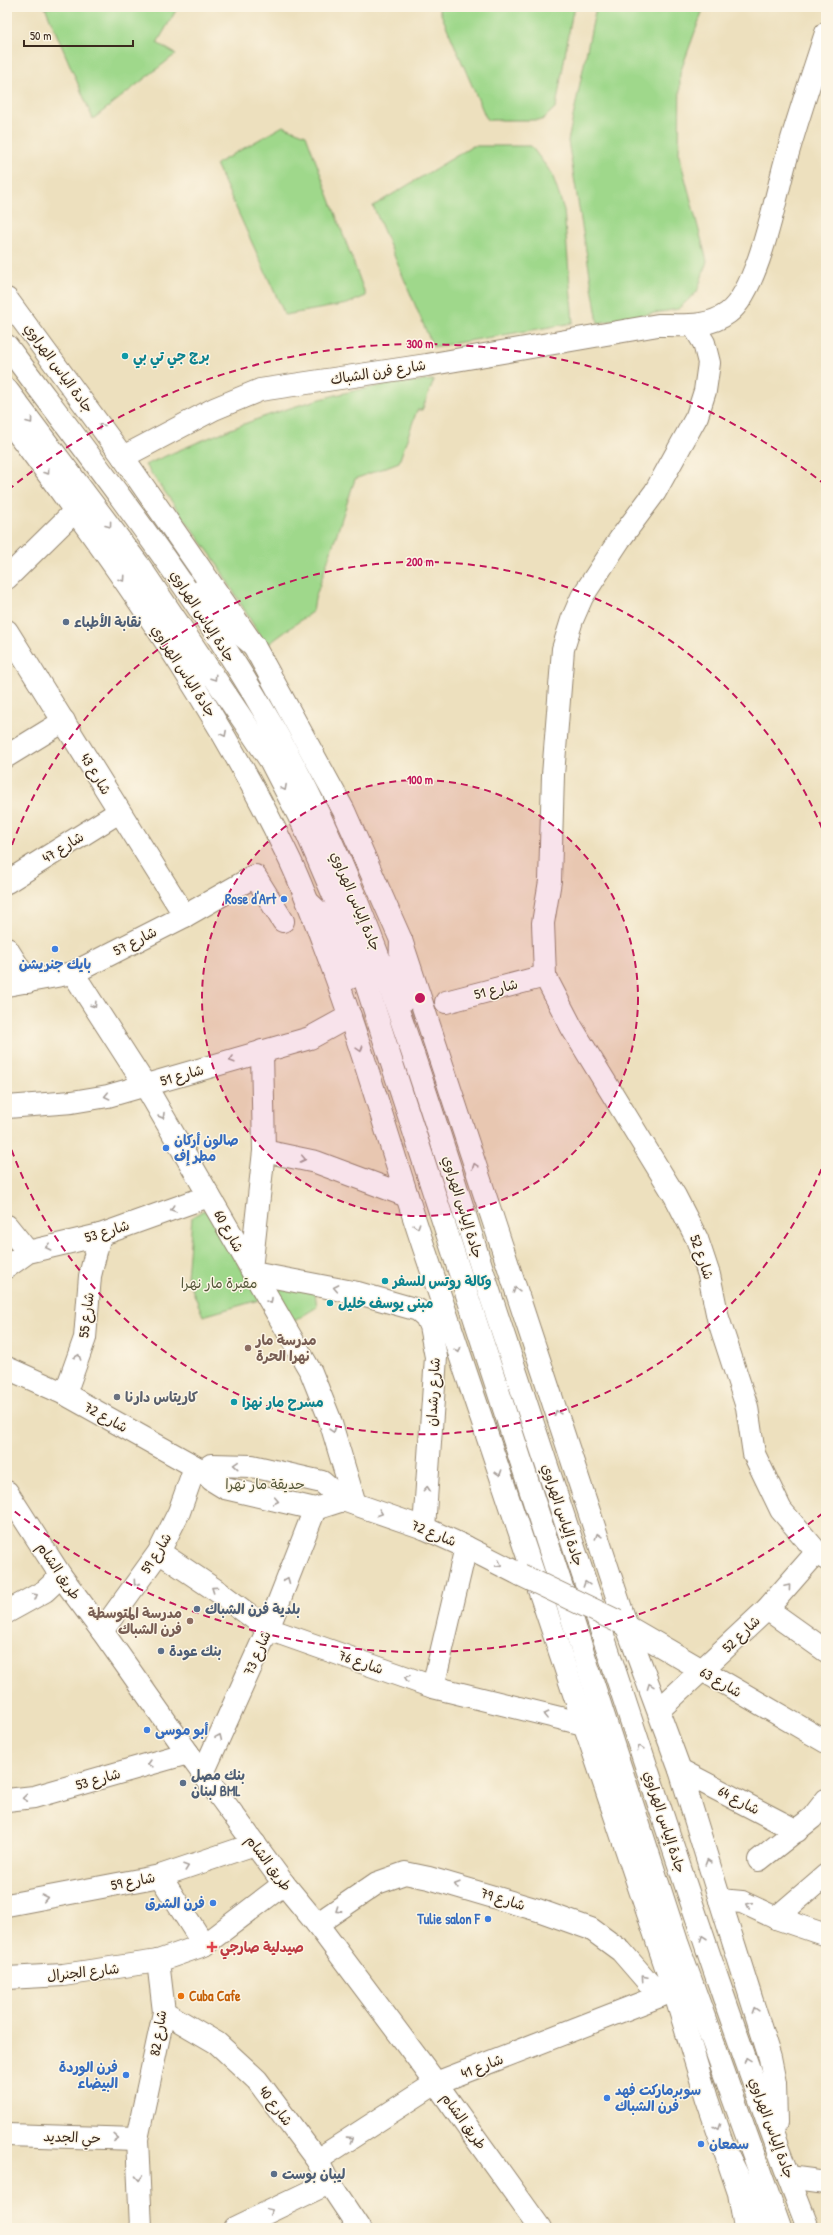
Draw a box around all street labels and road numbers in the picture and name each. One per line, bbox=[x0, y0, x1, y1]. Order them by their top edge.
street label: جادة الياس الهراوي bbox=[19, 319, 98, 418]
street label: شارع فرن الشباك bbox=[329, 355, 427, 389]
street label: جادة إلياس الهراوي bbox=[165, 566, 240, 667]
street label: جادة الياس الهراوي bbox=[146, 621, 221, 722]
street label: شارع 43 bbox=[76, 750, 116, 798]
street label: شارع 47 bbox=[38, 826, 88, 868]
street label: جادة إلياس الهراوي bbox=[325, 848, 386, 954]
street label: شارع 57 bbox=[110, 922, 160, 960]
street label: شارع 51 bbox=[472, 974, 520, 1004]
street label: شارع 51 bbox=[158, 1059, 206, 1091]
street label: جادة إلياس الهراوي bbox=[437, 1153, 488, 1261]
street label: شارع 60 bbox=[209, 1206, 249, 1256]
street label: شارع 53 bbox=[82, 1215, 132, 1247]
street label: شارع 52 bbox=[685, 1232, 719, 1282]
street label: شارع 55 bbox=[73, 1291, 99, 1339]
street label: شارع رشدان bbox=[421, 1357, 445, 1427]
street label: شارع 72 bbox=[81, 1397, 131, 1437]
street label: جادة إلياس الهراوي bbox=[536, 1461, 589, 1569]
street label: شارع 72 bbox=[408, 1515, 460, 1551]
street label: شارع 59 bbox=[136, 1529, 176, 1577]
street label: طريق الشام bbox=[32, 1538, 86, 1604]
street label: شارع 52 bbox=[718, 1611, 764, 1657]
street label: شارع 73 bbox=[238, 1628, 276, 1678]
street label: شارع 76 bbox=[336, 1645, 386, 1679]
street label: شارع 63 bbox=[696, 1662, 746, 1702]
street label: شارع 53 bbox=[73, 1763, 123, 1795]
street label: جادة إلياس الهراوي bbox=[638, 1768, 691, 1876]
street label: شارع 64 bbox=[715, 1781, 763, 1819]
street label: طريق الشام bbox=[241, 1831, 297, 1896]
street label: شارع 59 bbox=[109, 1867, 157, 1895]
street label: شارع 79 bbox=[478, 1883, 528, 1915]
street label: شارع الجنرال bbox=[46, 1958, 120, 1986]
street label: شارع 82 bbox=[145, 2009, 171, 2057]
street label: شارع 41 bbox=[458, 2049, 506, 2083]
street label: جادة إلياس الهراوي bbox=[743, 2075, 800, 2182]
street label: شارع 40 bbox=[254, 2082, 298, 2130]
street label: طريق الشام bbox=[436, 2089, 491, 2154]
street label: حي الجديد bbox=[43, 2126, 101, 2151]

